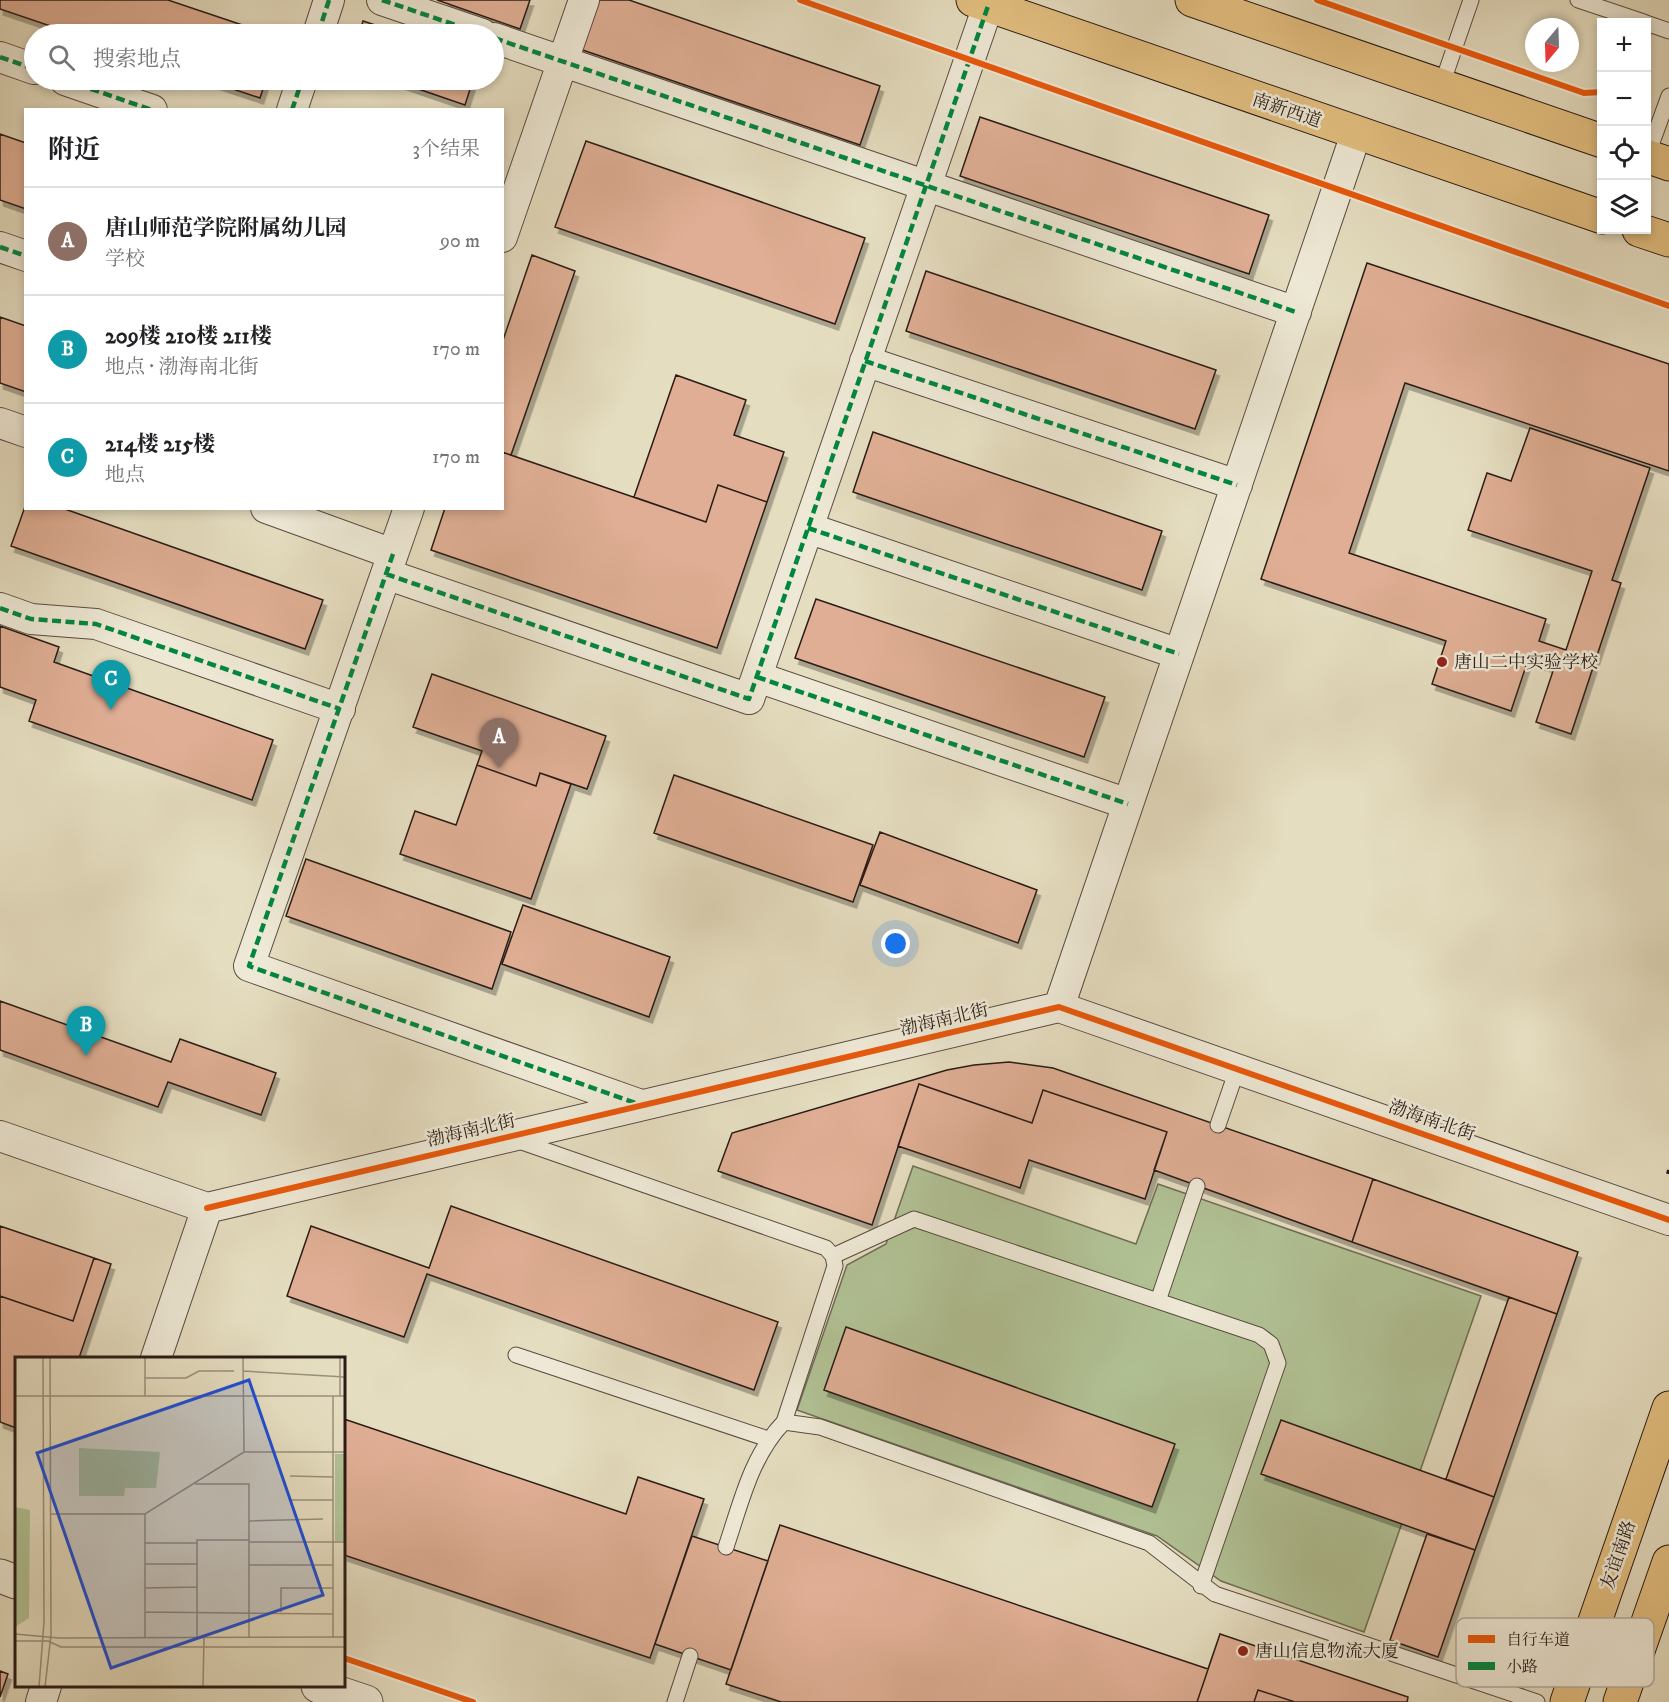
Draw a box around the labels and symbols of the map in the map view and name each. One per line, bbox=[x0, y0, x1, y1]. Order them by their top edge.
north arrow bbox=[1525, 18, 1579, 72]
street label: 南新西道 bbox=[1249, 89, 1324, 133]
place label: 唐山二中实验学校 bbox=[1454, 652, 1598, 674]
marker: 唐山二中实验学校 bbox=[1435, 655, 1449, 669]
pin: C bbox=[92, 660, 130, 710]
pin: A bbox=[480, 718, 518, 768]
your location bbox=[881, 929, 910, 958]
street label: 渤海南北街 bbox=[898, 999, 991, 1041]
pin: B bbox=[66, 1006, 106, 1056]
street label: 渤海南北街 bbox=[1386, 1096, 1478, 1146]
street label: 渤海南北街 bbox=[425, 1110, 518, 1152]
inset map bbox=[15, 1357, 345, 1687]
street label: 友谊南路 bbox=[1597, 1518, 1641, 1593]
legend bbox=[1456, 1618, 1654, 1687]
text: 自行车道 bbox=[1506, 1630, 1570, 1650]
place label: 唐山信息物流大厦 bbox=[1255, 1641, 1399, 1663]
marker: 唐山信息物流大厦 bbox=[1236, 1644, 1250, 1658]
text: 小路 bbox=[1506, 1657, 1538, 1677]

